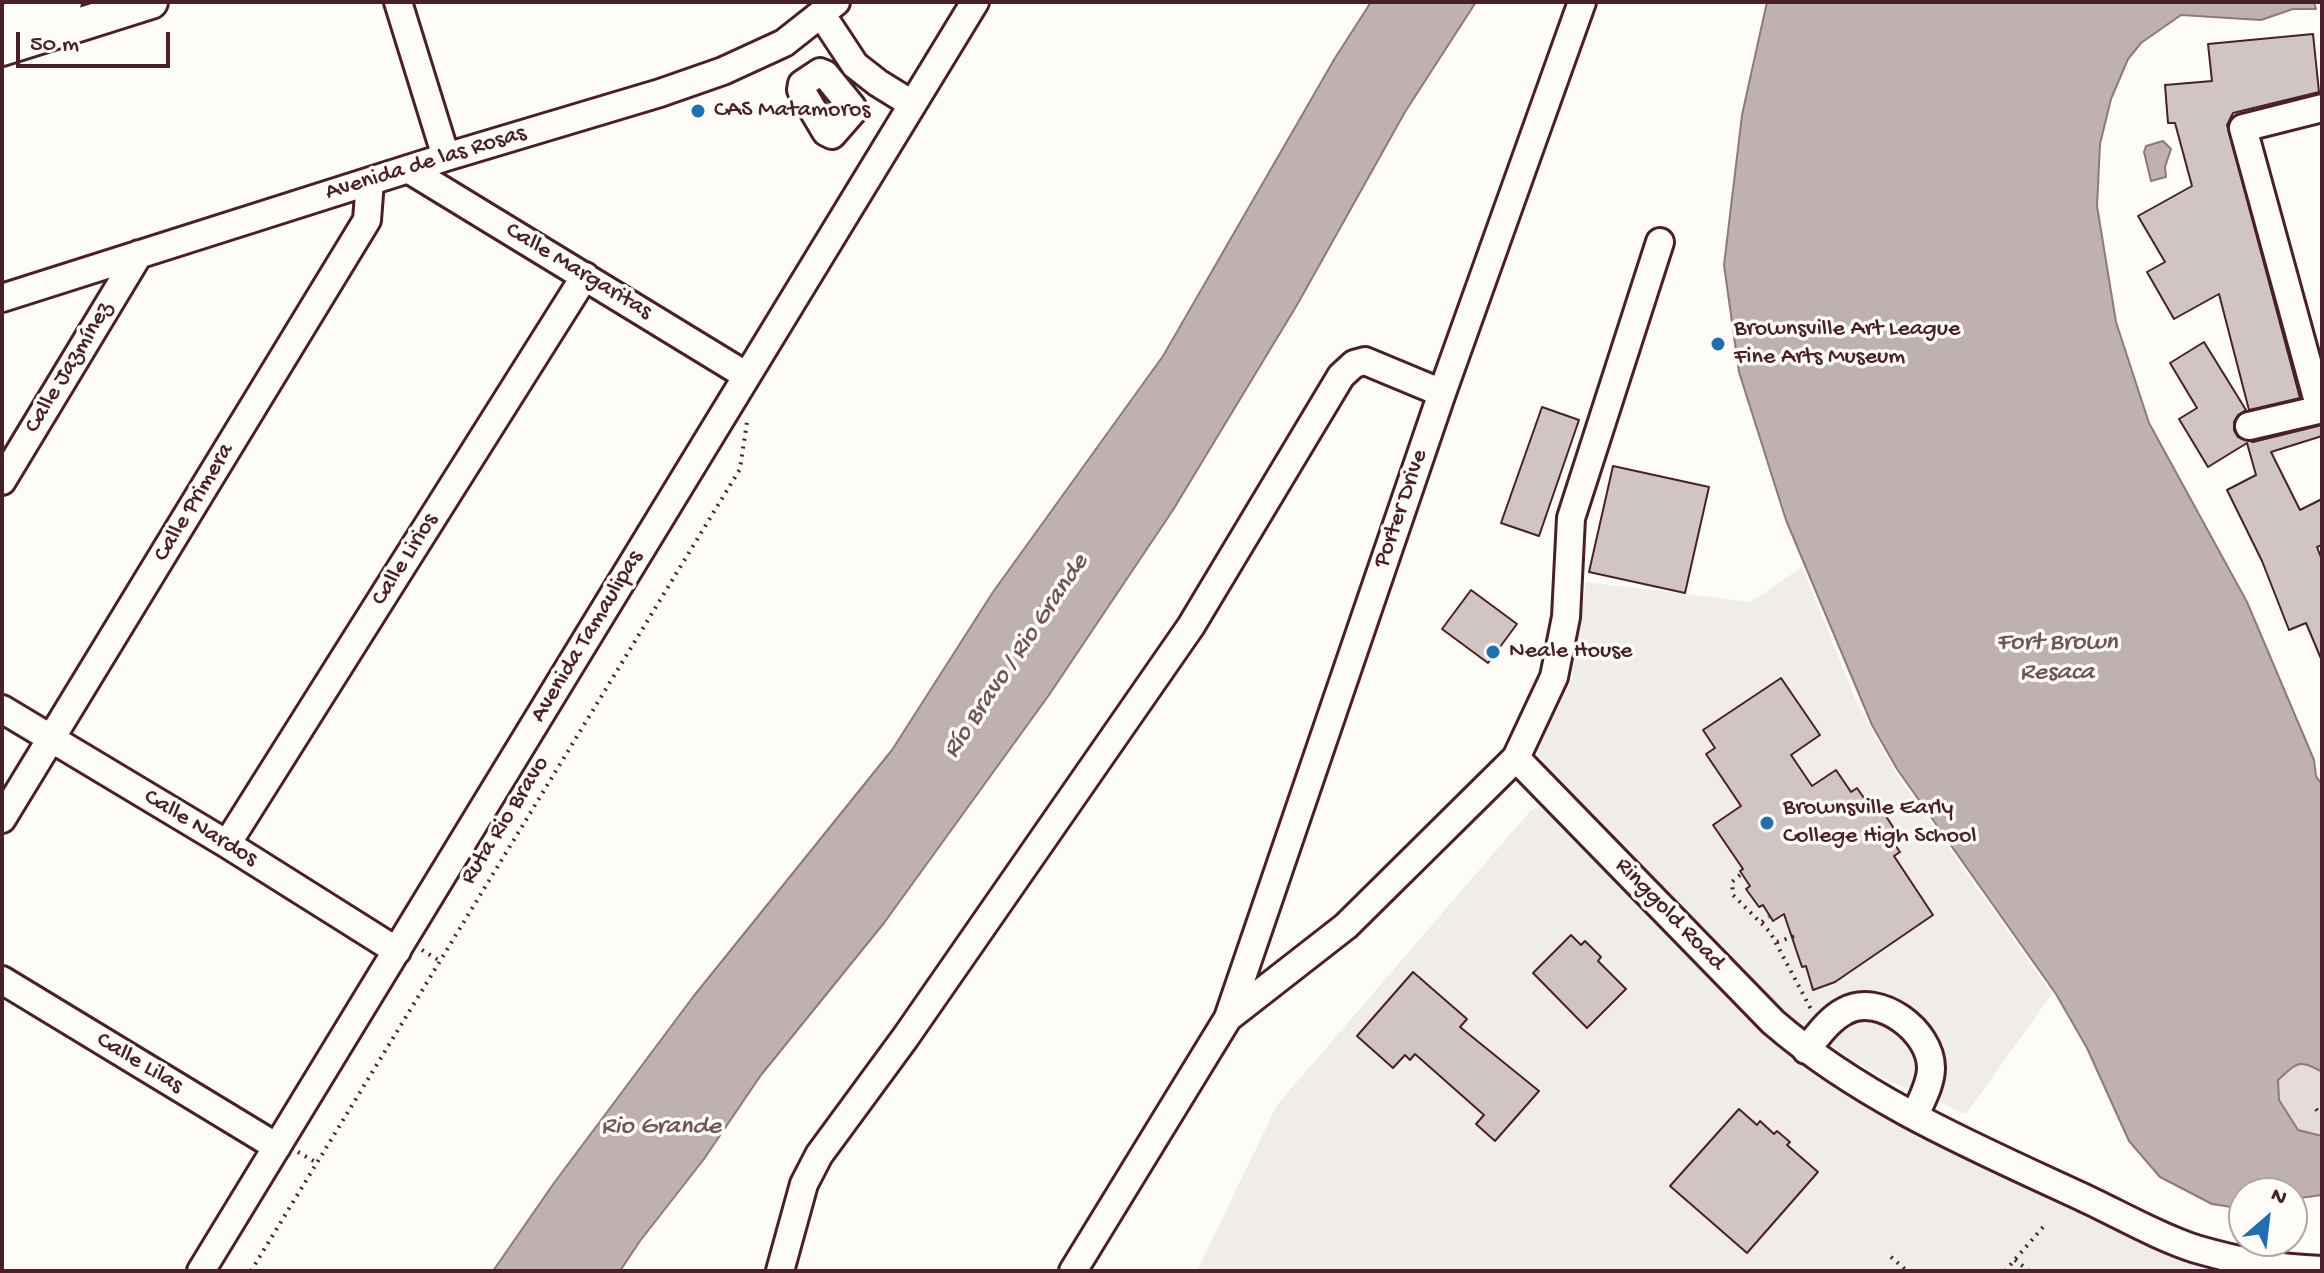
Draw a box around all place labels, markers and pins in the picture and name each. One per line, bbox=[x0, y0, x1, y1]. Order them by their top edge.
place label: CAS Matamoros bbox=[714, 97, 870, 125]
marker: CAS Matamoros bbox=[689, 102, 707, 120]
place label: Brownsville Art League Fine Arts Museum bbox=[1734, 316, 1960, 372]
marker: Brownsville Art League Fine Arts Museum bbox=[1709, 335, 1727, 353]
place label: Neale House bbox=[1509, 638, 1632, 666]
marker: Neale House bbox=[1484, 643, 1502, 661]
place label: Brownsville Early College High School bbox=[1783, 795, 1977, 851]
marker: Brownsville Early College High School bbox=[1758, 814, 1776, 832]

